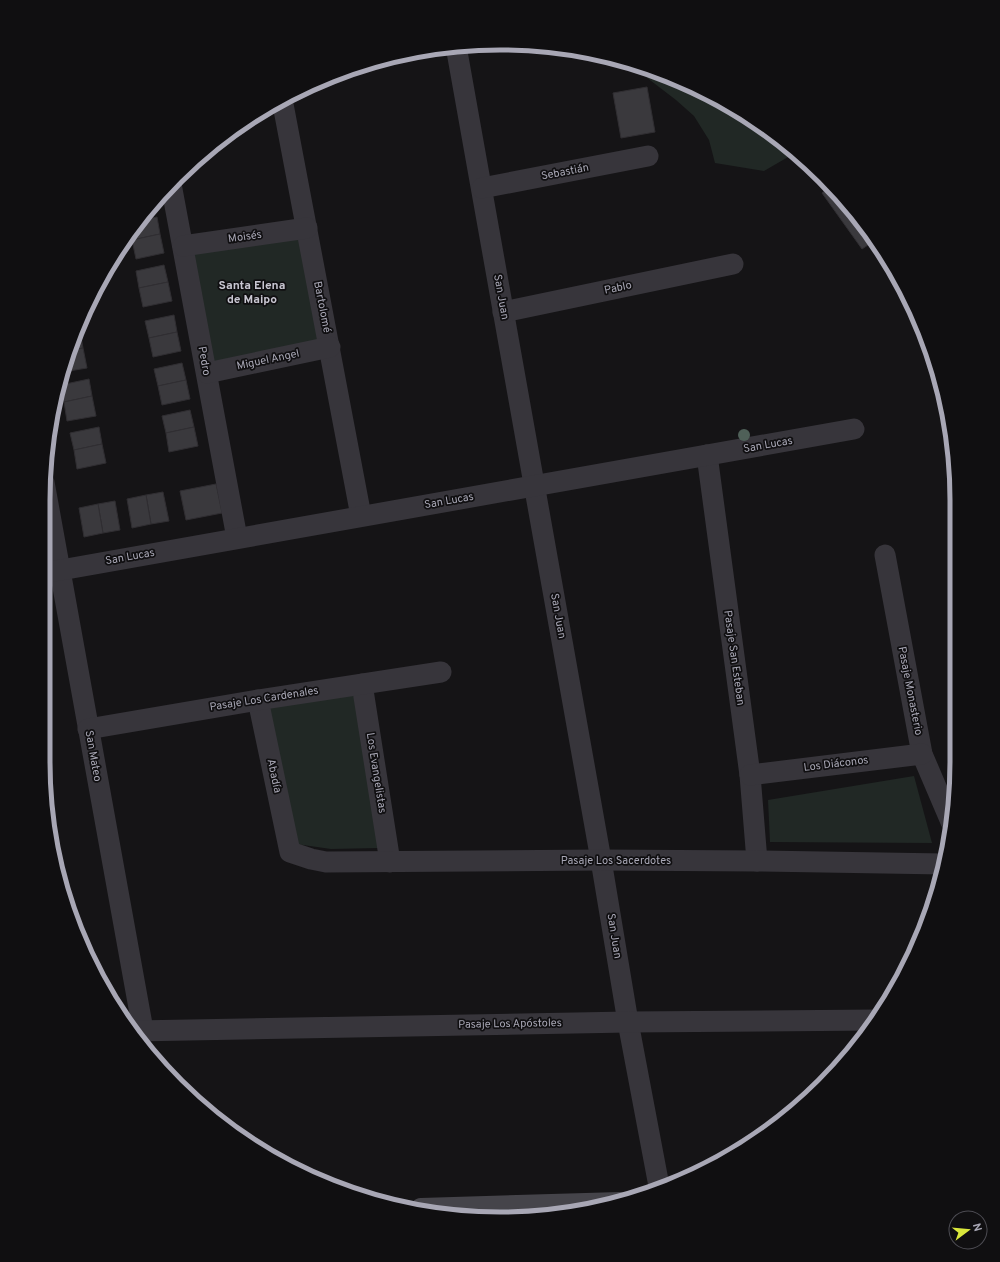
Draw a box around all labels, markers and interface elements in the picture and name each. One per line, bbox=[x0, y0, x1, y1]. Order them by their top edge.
street label: Sebastián bbox=[540, 161, 590, 183]
street label: Moisés bbox=[227, 228, 263, 246]
street label: San Juan bbox=[490, 273, 512, 321]
district label: Santa Elena de Maipo bbox=[219, 278, 285, 308]
street label: Pablo bbox=[603, 278, 633, 298]
street label: Bartolomé bbox=[310, 280, 334, 334]
street label: Pedro bbox=[195, 345, 213, 377]
street label: Miguel Angel bbox=[235, 347, 301, 373]
street label: San Lucas bbox=[742, 434, 794, 456]
street label: San Lucas bbox=[423, 490, 475, 512]
street label: San Lucas bbox=[104, 546, 156, 568]
street label: San Juan bbox=[547, 592, 569, 640]
street label: Pasaje San Esteban bbox=[720, 609, 748, 707]
street label: Pasaje Monasterio bbox=[895, 645, 925, 737]
street label: Pasaje Los Cardenales bbox=[209, 683, 319, 715]
street label: San Mateo bbox=[82, 729, 104, 783]
street label: Los Evangelistas bbox=[363, 732, 389, 814]
street label: Los Diáconos bbox=[803, 753, 869, 775]
street label: Abadía bbox=[264, 758, 284, 795]
street label: Pasaje Los Sacerdotes bbox=[561, 854, 671, 868]
street label: San Juan bbox=[604, 912, 624, 960]
street label: Pasaje Los Apóstoles bbox=[458, 1016, 562, 1032]
north arrow bbox=[948, 1210, 988, 1250]
text: N bbox=[969, 1222, 984, 1233]

